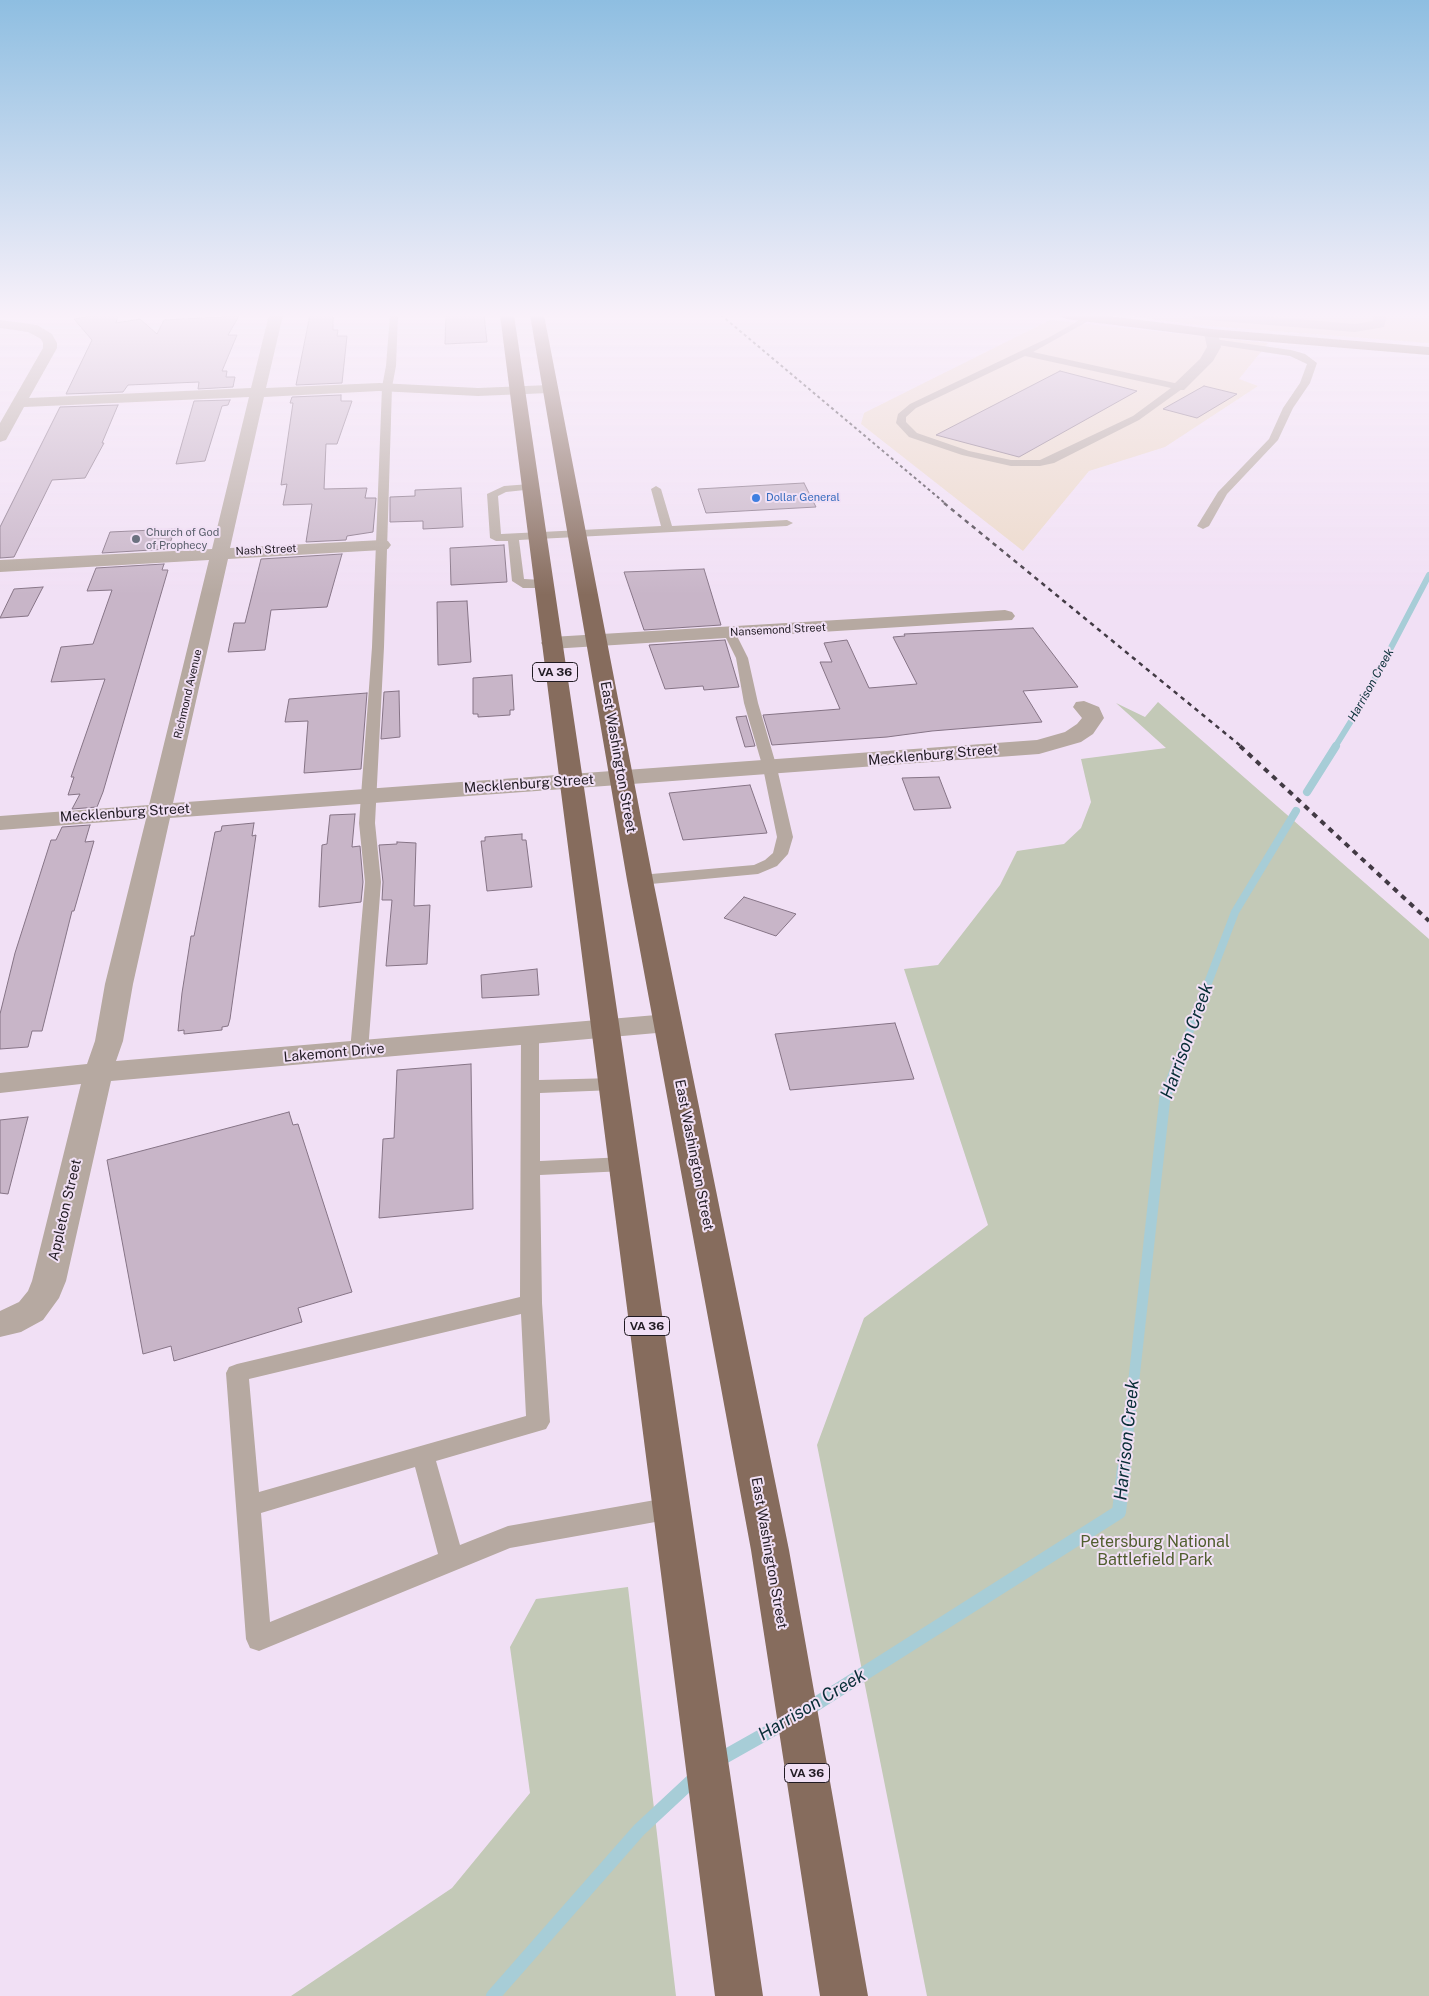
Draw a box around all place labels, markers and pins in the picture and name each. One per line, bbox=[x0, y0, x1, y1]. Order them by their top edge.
place label: Dollar General bbox=[766, 491, 840, 505]
marker: Dollar General bbox=[750, 492, 762, 504]
place label: Church of God of Prophecy bbox=[146, 526, 219, 552]
marker: Church of God of Prophecy bbox=[130, 533, 142, 545]

